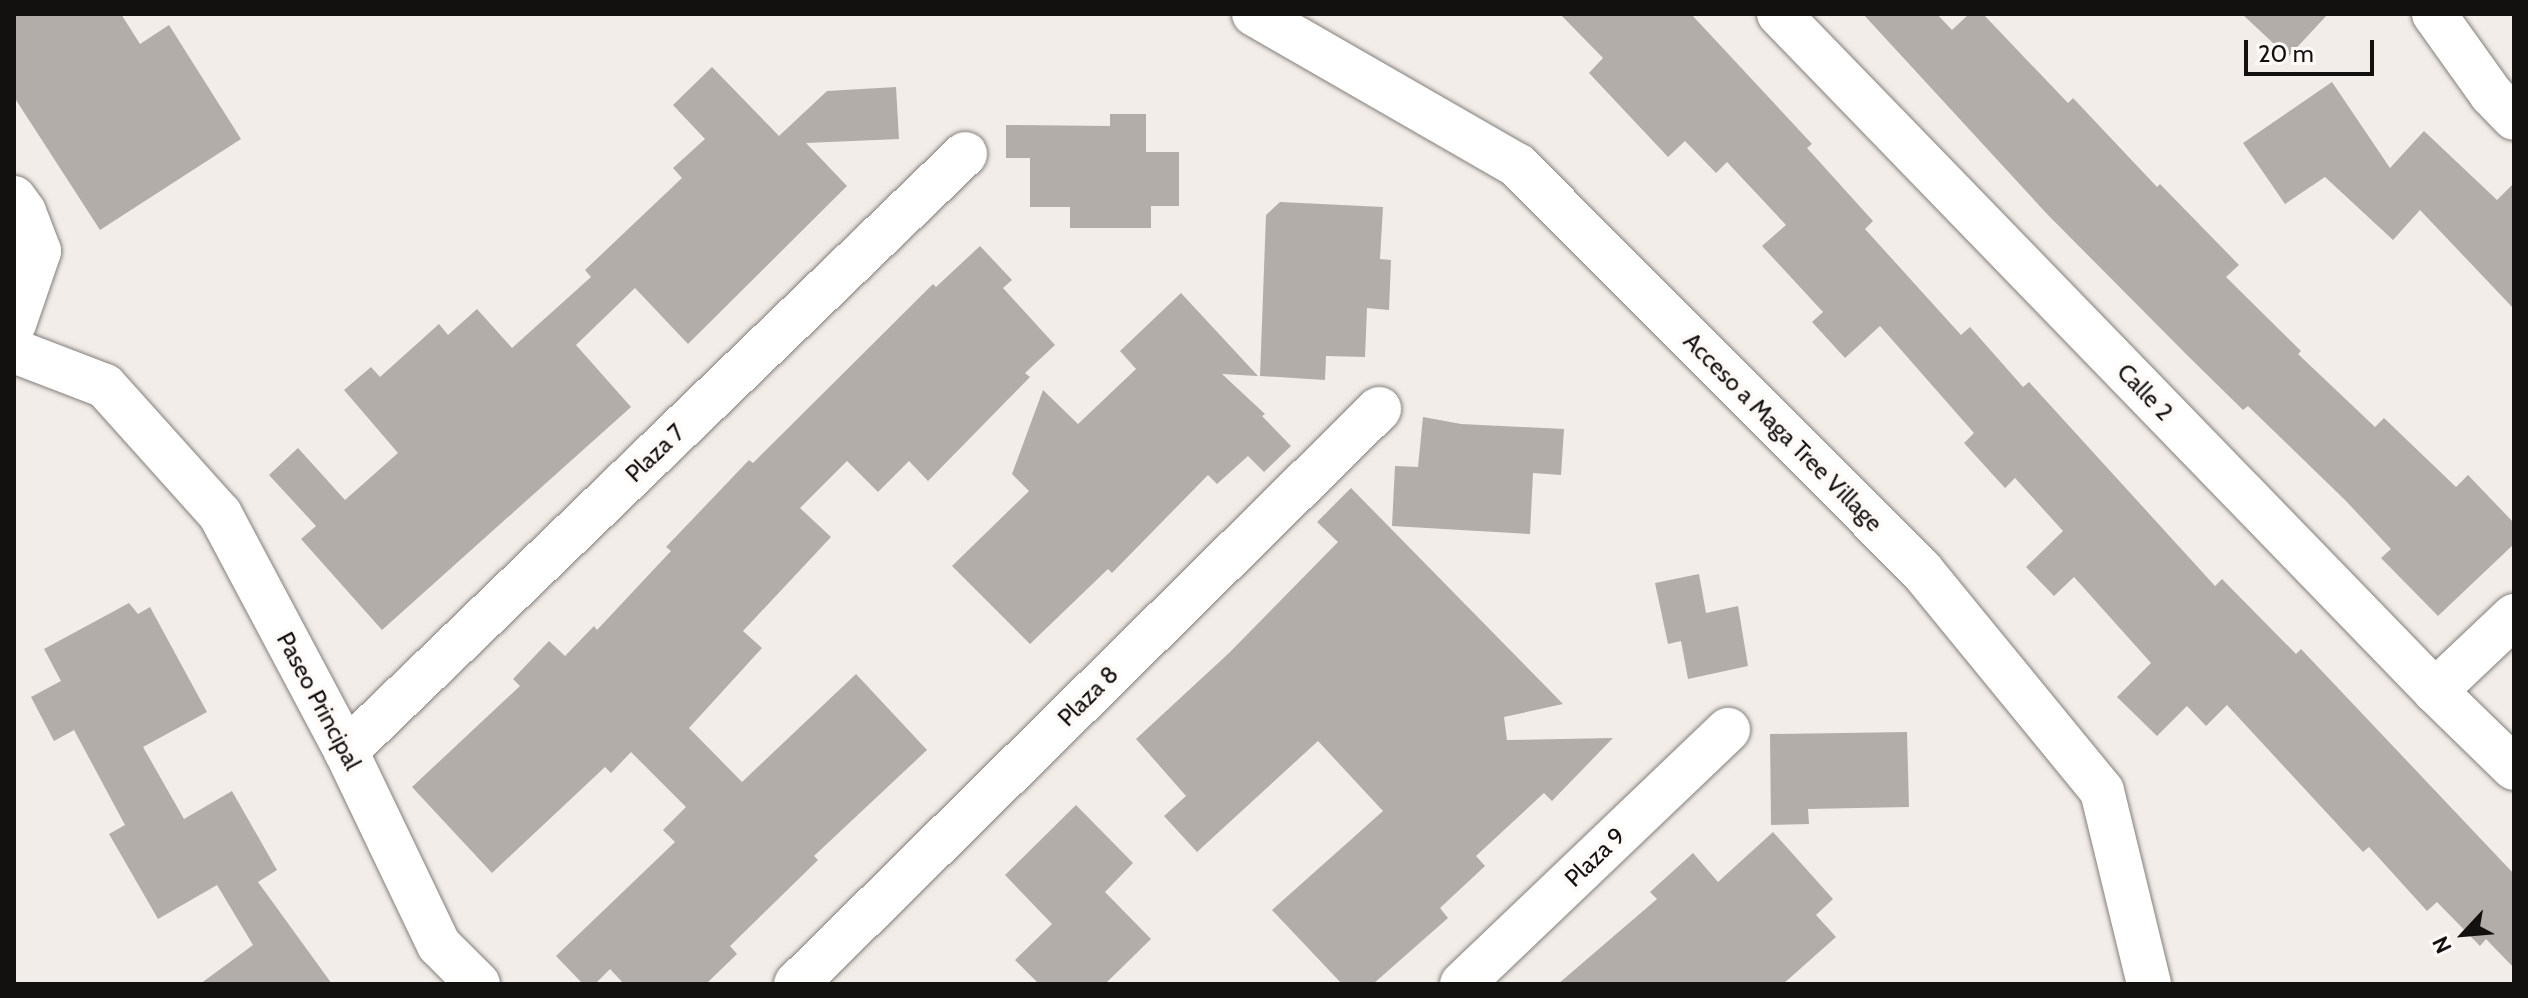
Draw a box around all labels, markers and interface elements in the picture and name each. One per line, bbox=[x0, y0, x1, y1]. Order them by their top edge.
scale bar bbox=[2248, 24, 2378, 74]
text: 20 m bbox=[2258, 39, 2314, 68]
street label: Acceso a Maga Tree Village bbox=[1678, 327, 1888, 537]
street label: Calle 2 bbox=[2111, 358, 2179, 426]
street label: Plaza 7 bbox=[619, 418, 691, 488]
street label: Paseo Principal bbox=[271, 627, 367, 775]
street label: Plaza 8 bbox=[1052, 660, 1124, 732]
street label: Plaza 9 bbox=[1559, 821, 1631, 893]
north arrow bbox=[2424, 894, 2504, 974]
text: N bbox=[2426, 932, 2458, 958]

